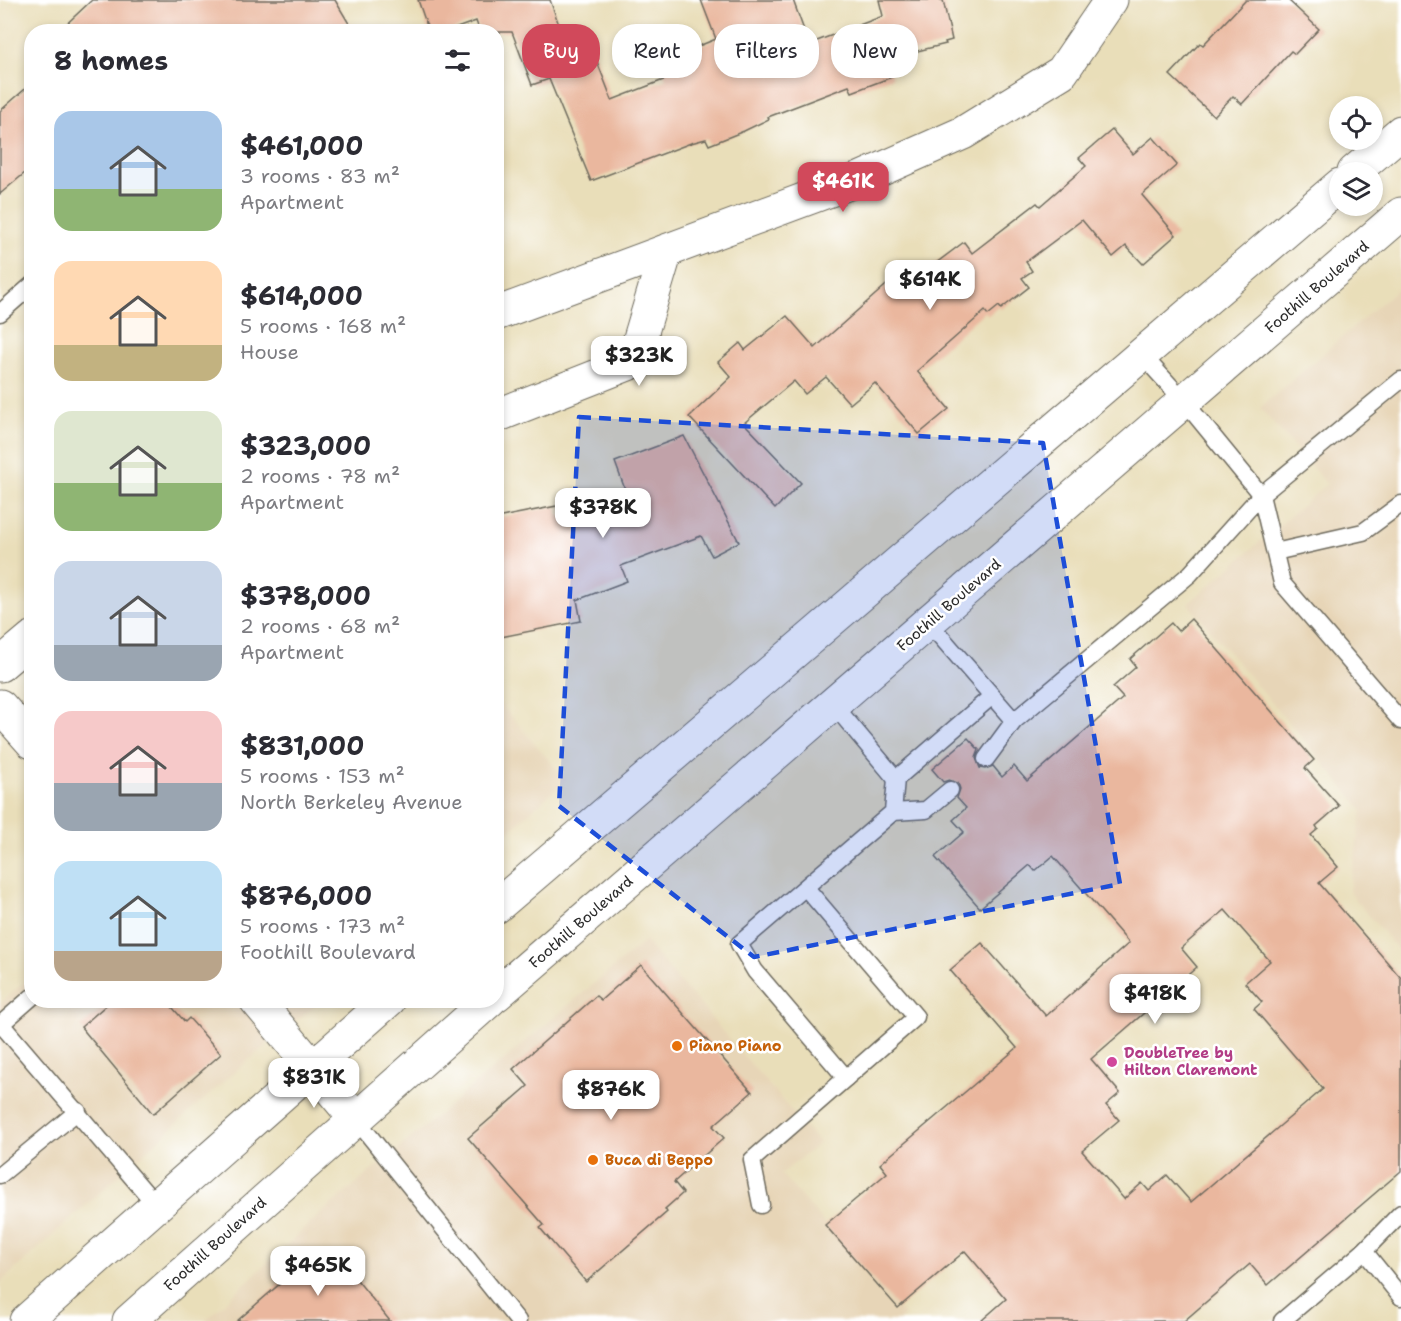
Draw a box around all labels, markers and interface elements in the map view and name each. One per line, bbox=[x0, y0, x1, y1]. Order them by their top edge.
chip: Buy bbox=[522, 24, 600, 78]
chip: Rent bbox=[612, 24, 702, 78]
chip: Filters bbox=[714, 24, 819, 78]
chip: New bbox=[831, 24, 918, 78]
text: 8 homes bbox=[54, 43, 168, 78]
icon: filters bbox=[441, 44, 474, 77]
map controls bbox=[1329, 96, 1383, 216]
button: locate bbox=[1329, 96, 1383, 150]
text: $461,000 bbox=[240, 128, 363, 163]
icon: home bbox=[102, 135, 174, 207]
pin: $461K bbox=[801, 162, 885, 213]
button: layers bbox=[1329, 162, 1383, 216]
text: 3 rooms · 83 m² bbox=[240, 163, 400, 189]
text: $461K bbox=[812, 168, 874, 194]
text: Apartment bbox=[240, 189, 344, 215]
street label: Foothill Boulevard bbox=[1261, 236, 1374, 338]
pin: $614K bbox=[888, 260, 972, 311]
text: $614K bbox=[899, 266, 961, 292]
text: $614,000 bbox=[240, 278, 363, 313]
icon: home bbox=[102, 285, 174, 357]
text: 5 rooms · 168 m² bbox=[240, 313, 406, 339]
pin: $323K bbox=[597, 336, 681, 387]
text: House bbox=[240, 339, 299, 365]
text: $323K bbox=[605, 342, 673, 368]
text: $323,000 bbox=[240, 428, 371, 463]
icon: home bbox=[102, 435, 174, 507]
text: 2 rooms · 78 m² bbox=[240, 463, 400, 489]
pin: $378K bbox=[561, 488, 645, 539]
text: Apartment bbox=[240, 489, 344, 515]
text: $378K bbox=[569, 494, 637, 520]
street label: Foothill Boulevard bbox=[893, 554, 1006, 656]
text: $378,000 bbox=[240, 578, 371, 613]
icon: home bbox=[102, 585, 174, 657]
text: 2 rooms · 68 m² bbox=[240, 613, 400, 639]
text: Apartment bbox=[240, 639, 344, 665]
text: $831,000 bbox=[240, 728, 364, 763]
icon: home bbox=[102, 735, 174, 807]
text: 5 rooms · 153 m² bbox=[240, 763, 405, 789]
text: North Berkeley Avenue bbox=[240, 789, 463, 815]
street label: Foothill Boulevard bbox=[525, 871, 638, 973]
text: $876,000 bbox=[240, 878, 372, 913]
icon: home bbox=[102, 885, 174, 957]
text: 5 rooms · 173 m² bbox=[240, 913, 405, 939]
text: Foothill Boulevard bbox=[240, 939, 416, 965]
pin: $418K bbox=[1113, 974, 1197, 1025]
text: $418K bbox=[1123, 980, 1187, 1006]
place label: Piano Piano bbox=[689, 1036, 782, 1056]
marker: Piano Piano bbox=[670, 1039, 684, 1053]
place label: DoubleTree by Hilton Claremont bbox=[1124, 1043, 1257, 1080]
marker: DoubleTree by Hilton Claremont bbox=[1105, 1055, 1119, 1069]
pin: $831K bbox=[272, 1058, 356, 1109]
text: $831K bbox=[282, 1064, 346, 1090]
pin: $876K bbox=[569, 1070, 653, 1121]
text: $876K bbox=[577, 1076, 645, 1102]
place label: Buca di Beppo bbox=[605, 1150, 713, 1170]
marker: Buca di Beppo bbox=[586, 1153, 600, 1167]
street label: Foothill Boulevard bbox=[159, 1192, 271, 1295]
pin: $465K bbox=[276, 1246, 360, 1297]
text: $465K bbox=[284, 1252, 352, 1278]

